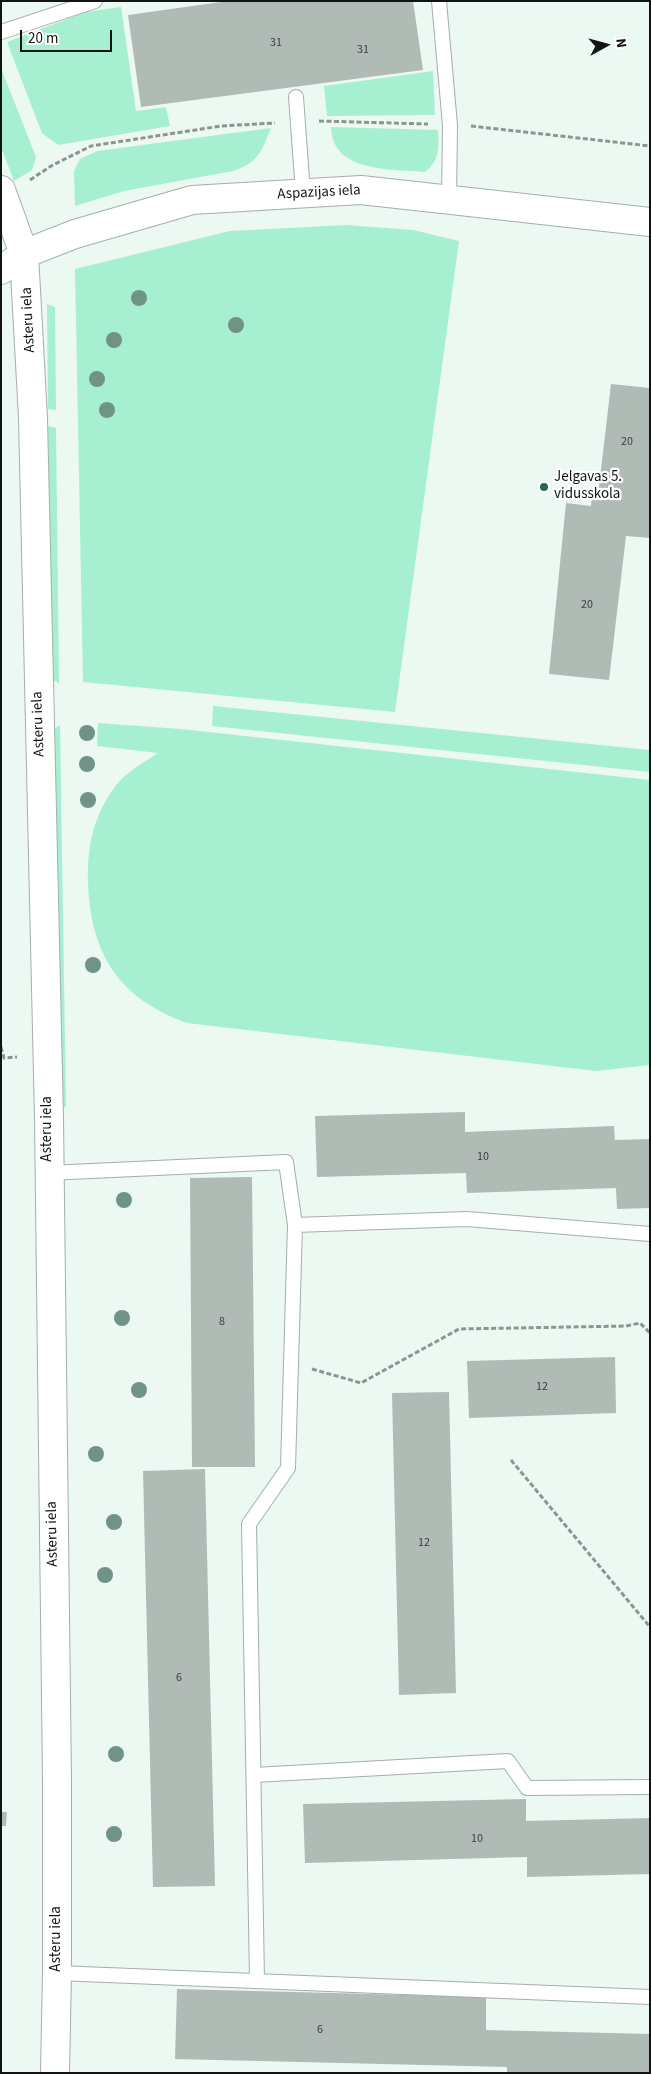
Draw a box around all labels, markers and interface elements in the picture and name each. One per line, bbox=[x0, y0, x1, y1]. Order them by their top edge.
scale bar bbox=[22, 20, 115, 52]
north arrow bbox=[581, 20, 631, 70]
text: 20 m bbox=[28, 28, 58, 49]
house number: 31 bbox=[270, 36, 282, 50]
text: N bbox=[610, 37, 631, 49]
house number: 31 bbox=[357, 43, 369, 57]
street label: Aspazijas iela bbox=[277, 182, 361, 204]
street label: Asteru iela bbox=[18, 287, 40, 353]
house number: 20 bbox=[621, 435, 633, 449]
place label: Jelgavas 5. vidusskola bbox=[554, 469, 622, 504]
marker: Jelgavas 5. vidusskola bbox=[538, 481, 550, 493]
house number: 20 bbox=[581, 598, 593, 612]
street label: Asteru iela bbox=[29, 691, 49, 757]
street label: Asteru iela bbox=[39, 1096, 57, 1162]
house number: 10 bbox=[477, 1150, 489, 1164]
house number: 8 bbox=[219, 1315, 225, 1329]
house number: 12 bbox=[536, 1380, 548, 1394]
street label: Asteru iela bbox=[43, 1501, 63, 1567]
house number: 12 bbox=[418, 1536, 430, 1550]
house number: 6 bbox=[176, 1671, 182, 1685]
house number: 10 bbox=[471, 1832, 483, 1846]
street label: Asteru iela bbox=[48, 1906, 66, 1972]
house number: 6 bbox=[317, 2023, 323, 2037]

